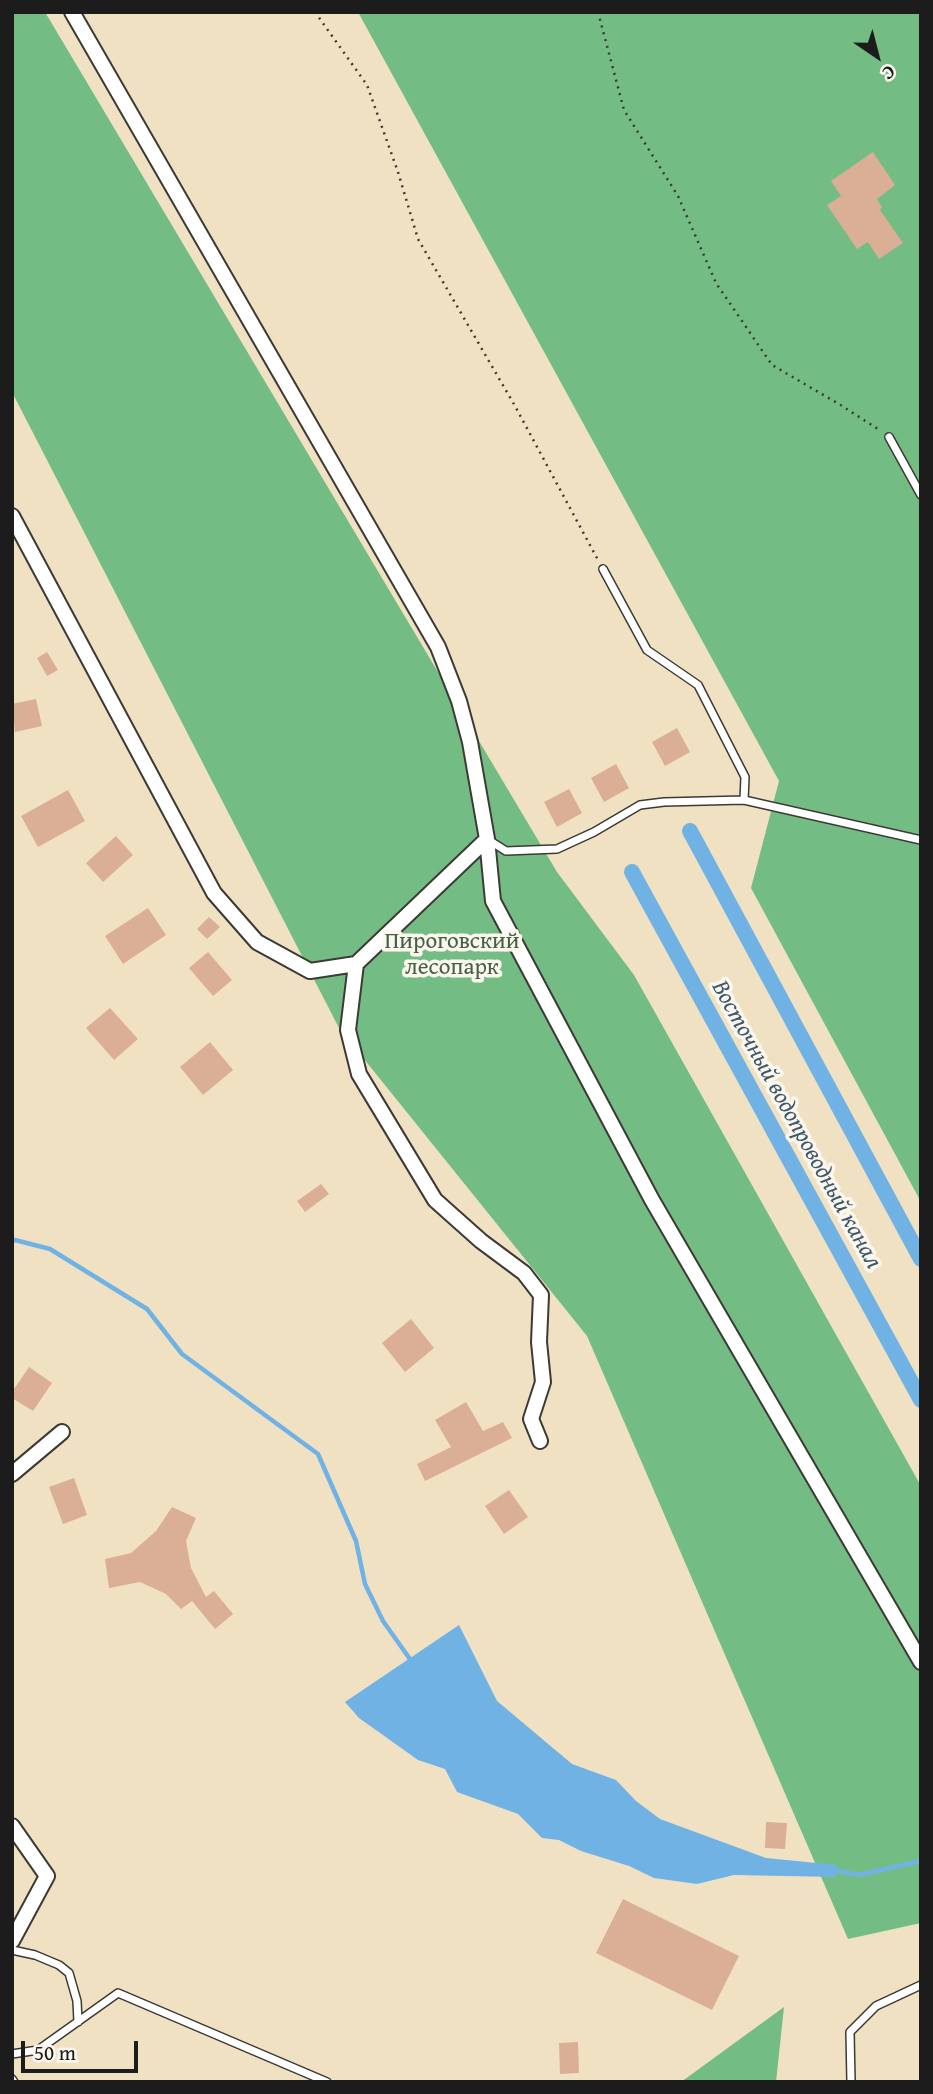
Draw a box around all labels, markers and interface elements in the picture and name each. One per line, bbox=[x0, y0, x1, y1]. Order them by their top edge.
north arrow bbox=[842, 21, 912, 91]
text: С bbox=[877, 59, 901, 88]
park label: Пироговский лесопарк bbox=[385, 928, 519, 982]
water label: Восточный водопроводный канал bbox=[705, 976, 887, 1274]
scale bar bbox=[24, 2028, 142, 2072]
text: 50 m bbox=[34, 2037, 76, 2068]

